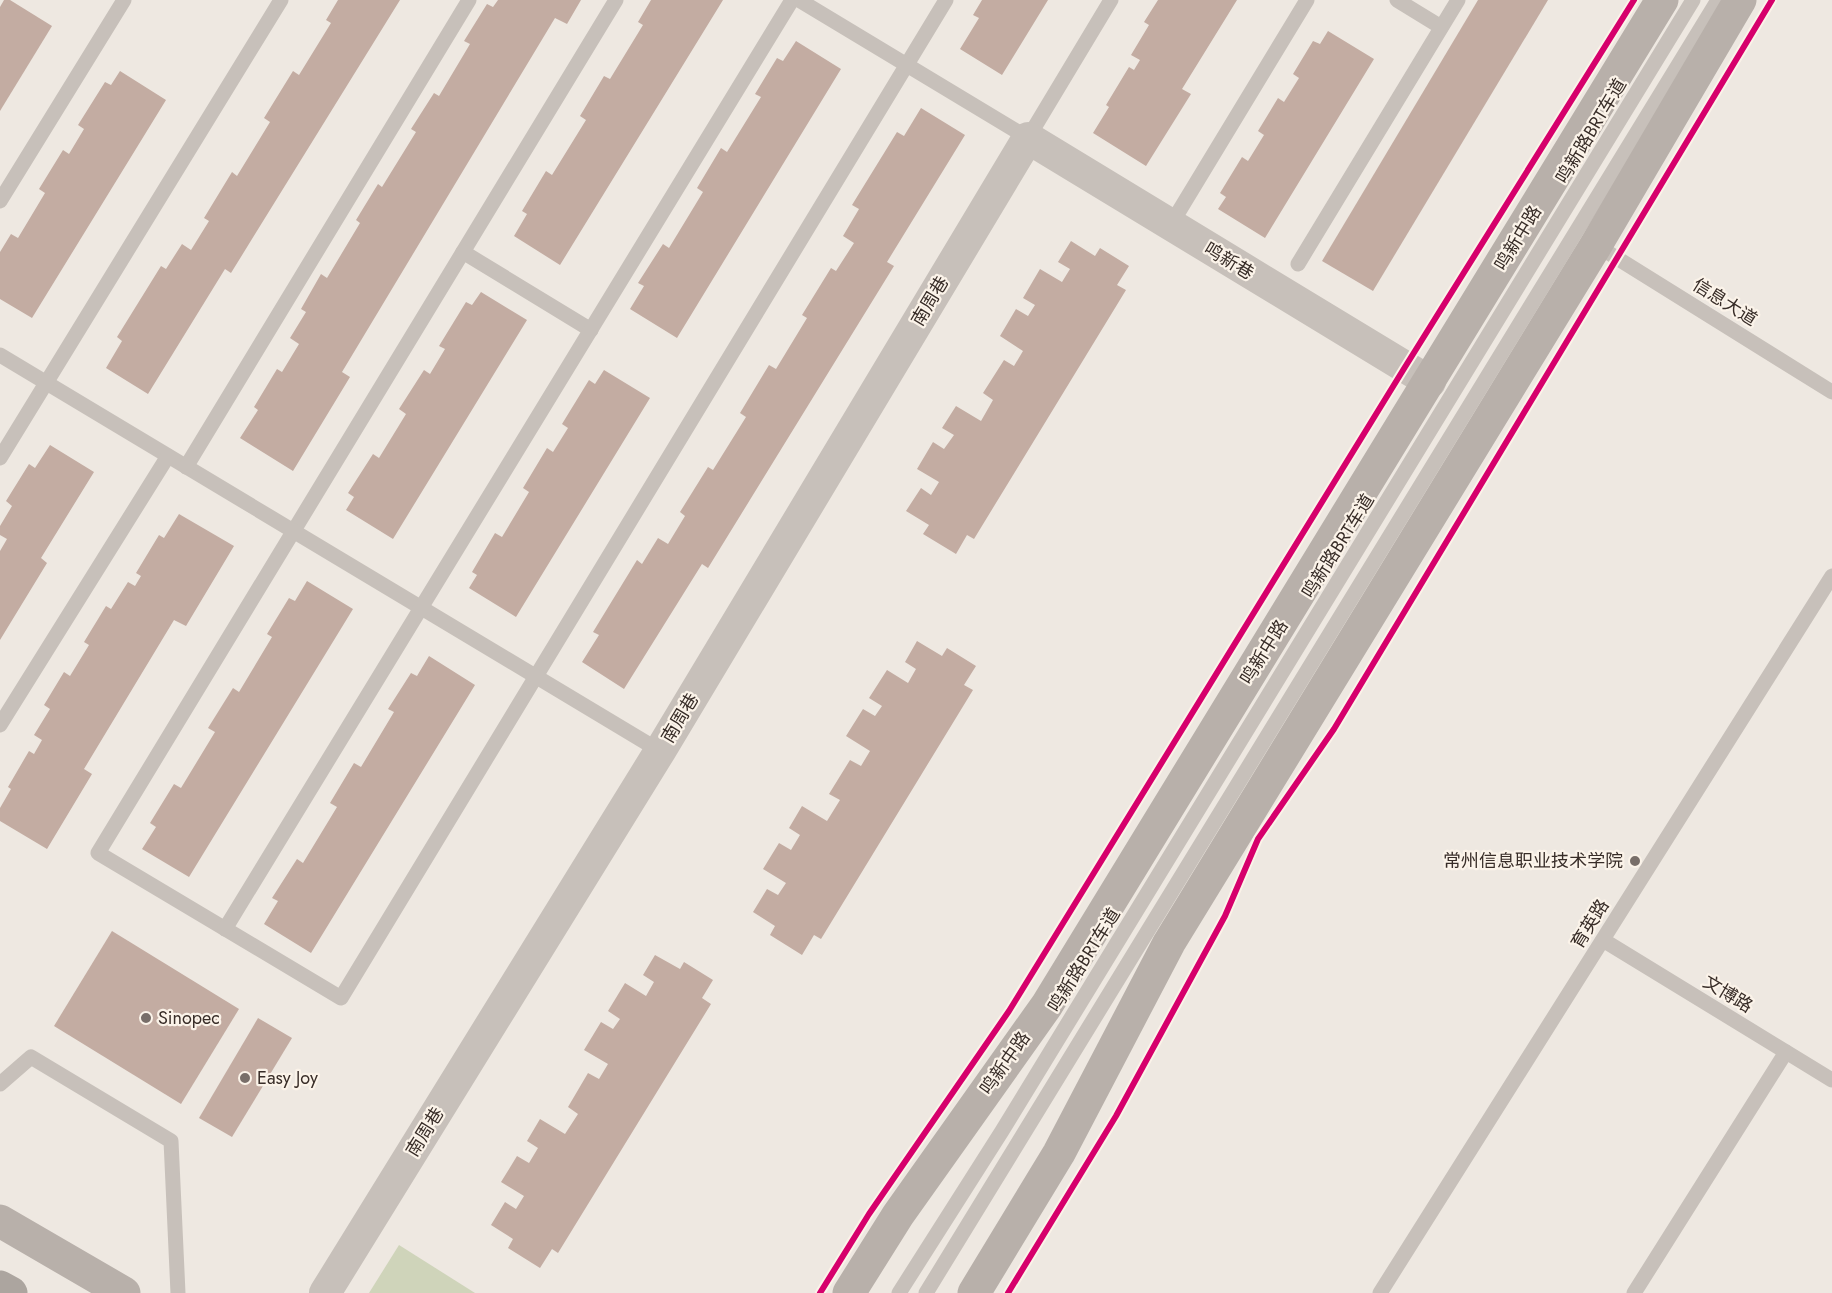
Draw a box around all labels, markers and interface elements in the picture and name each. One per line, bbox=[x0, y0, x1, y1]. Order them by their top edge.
street label: 鸣新路BRT车道 bbox=[1549, 74, 1633, 188]
street label: 鸣新中路 bbox=[1488, 200, 1548, 276]
street label: 鸣新巷 bbox=[1199, 236, 1259, 286]
street label: 南周巷 bbox=[905, 271, 955, 331]
street label: 信息大道 bbox=[1688, 272, 1762, 332]
street label: 鸣新路BRT车道 bbox=[1296, 489, 1380, 603]
street label: 鸣新中路 bbox=[1234, 615, 1294, 689]
street label: 南周巷 bbox=[655, 688, 705, 748]
place label: 常州信息职业技术学院 bbox=[1443, 848, 1623, 874]
marker: 常州信息职业技术学院 bbox=[1628, 854, 1642, 868]
street label: 育英路 bbox=[1565, 894, 1615, 954]
street label: 鸣新路BRT车道 bbox=[1042, 903, 1126, 1017]
street label: 文博路 bbox=[1698, 969, 1758, 1019]
place label: Sinopec bbox=[158, 1005, 220, 1031]
marker: Sinopec bbox=[139, 1011, 153, 1025]
street label: 鸣新中路 bbox=[974, 1026, 1036, 1100]
place label: Easy Joy bbox=[257, 1065, 318, 1091]
marker: Easy Joy bbox=[238, 1071, 252, 1085]
street label: 南周巷 bbox=[400, 1102, 450, 1162]

